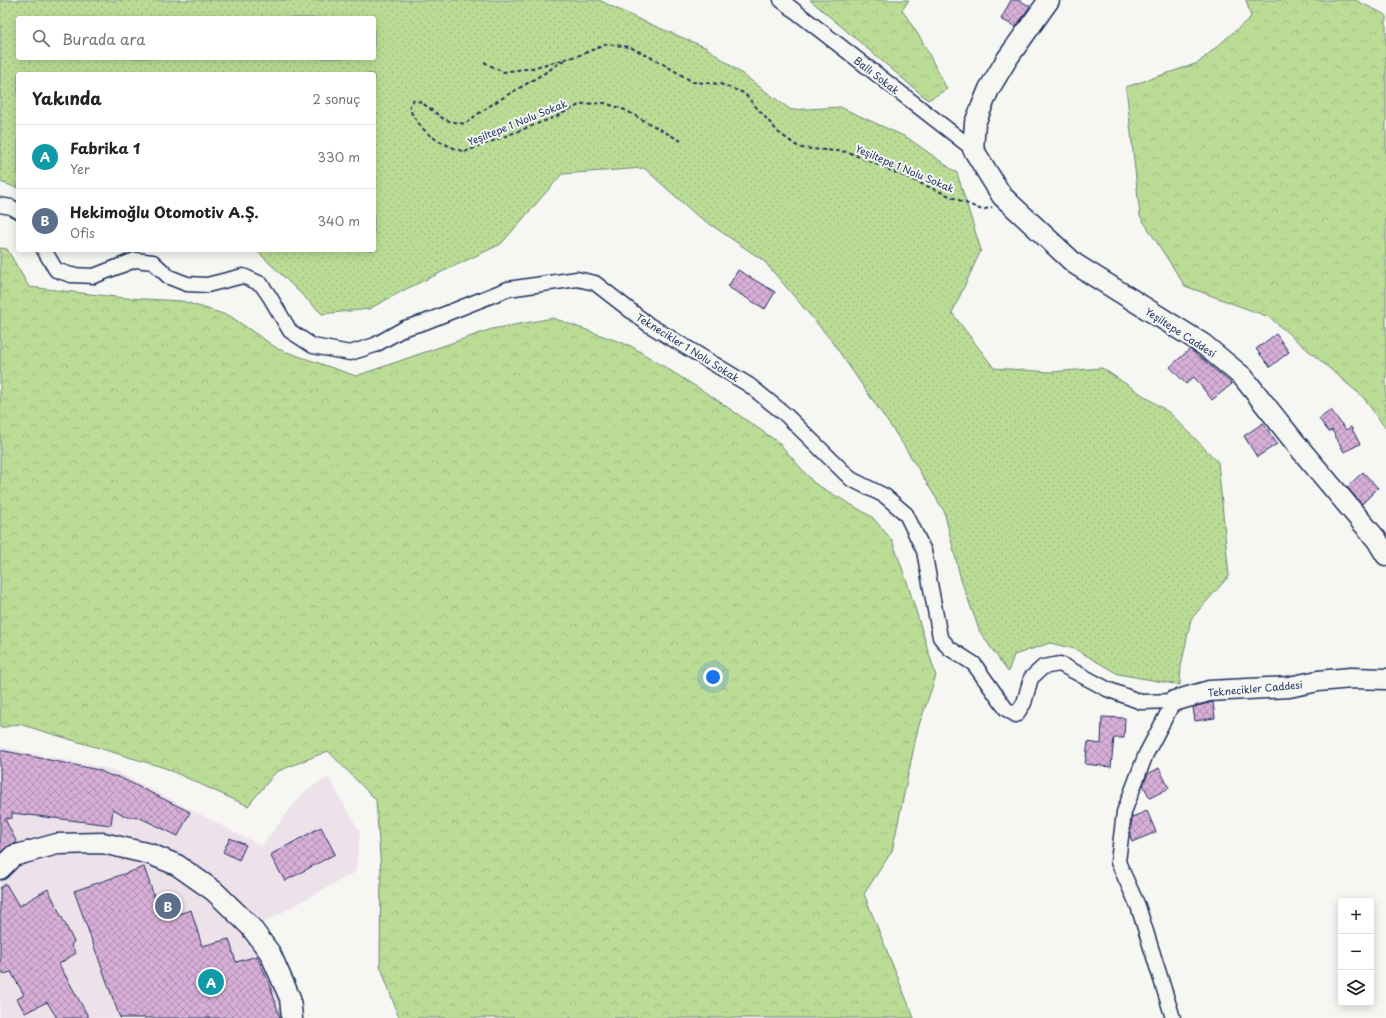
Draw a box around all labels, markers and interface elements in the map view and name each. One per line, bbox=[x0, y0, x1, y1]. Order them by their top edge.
search box bbox=[16, 16, 376, 60]
icon: search bbox=[30, 27, 52, 49]
text: Burada ara bbox=[62, 27, 145, 50]
street label: Ballı Sokak bbox=[851, 52, 903, 98]
text: Yakında bbox=[32, 85, 102, 111]
text: 2 sonuç bbox=[312, 89, 360, 108]
street label: Yeşiltepe 1 Nolu Sokak bbox=[465, 95, 569, 149]
text: Fabrika 1 bbox=[70, 136, 140, 159]
street label: Yeşiltepe 1 Nolu Sokak bbox=[853, 140, 957, 196]
text: A bbox=[40, 147, 50, 166]
text: 330 m bbox=[317, 147, 360, 166]
text: Yer bbox=[70, 159, 90, 178]
text: Hekimoğlu Otomotiv A.Ş. bbox=[70, 200, 259, 223]
text: B bbox=[41, 211, 49, 230]
text: 340 m bbox=[317, 211, 360, 230]
text: Ofis bbox=[70, 223, 95, 242]
street label: Yeşiltepe Caddesi bbox=[1143, 303, 1219, 361]
street label: Teknecikler 1 Nolu Sokak bbox=[633, 309, 743, 385]
your location bbox=[703, 667, 723, 687]
street label: Teknecikler Caddesi bbox=[1207, 676, 1303, 700]
pin: B bbox=[155, 891, 181, 921]
map controls bbox=[1338, 898, 1374, 1006]
button: + bbox=[1338, 898, 1374, 934]
button: − bbox=[1338, 934, 1374, 970]
pin: A bbox=[198, 967, 224, 997]
button: layers bbox=[1338, 970, 1374, 1006]

